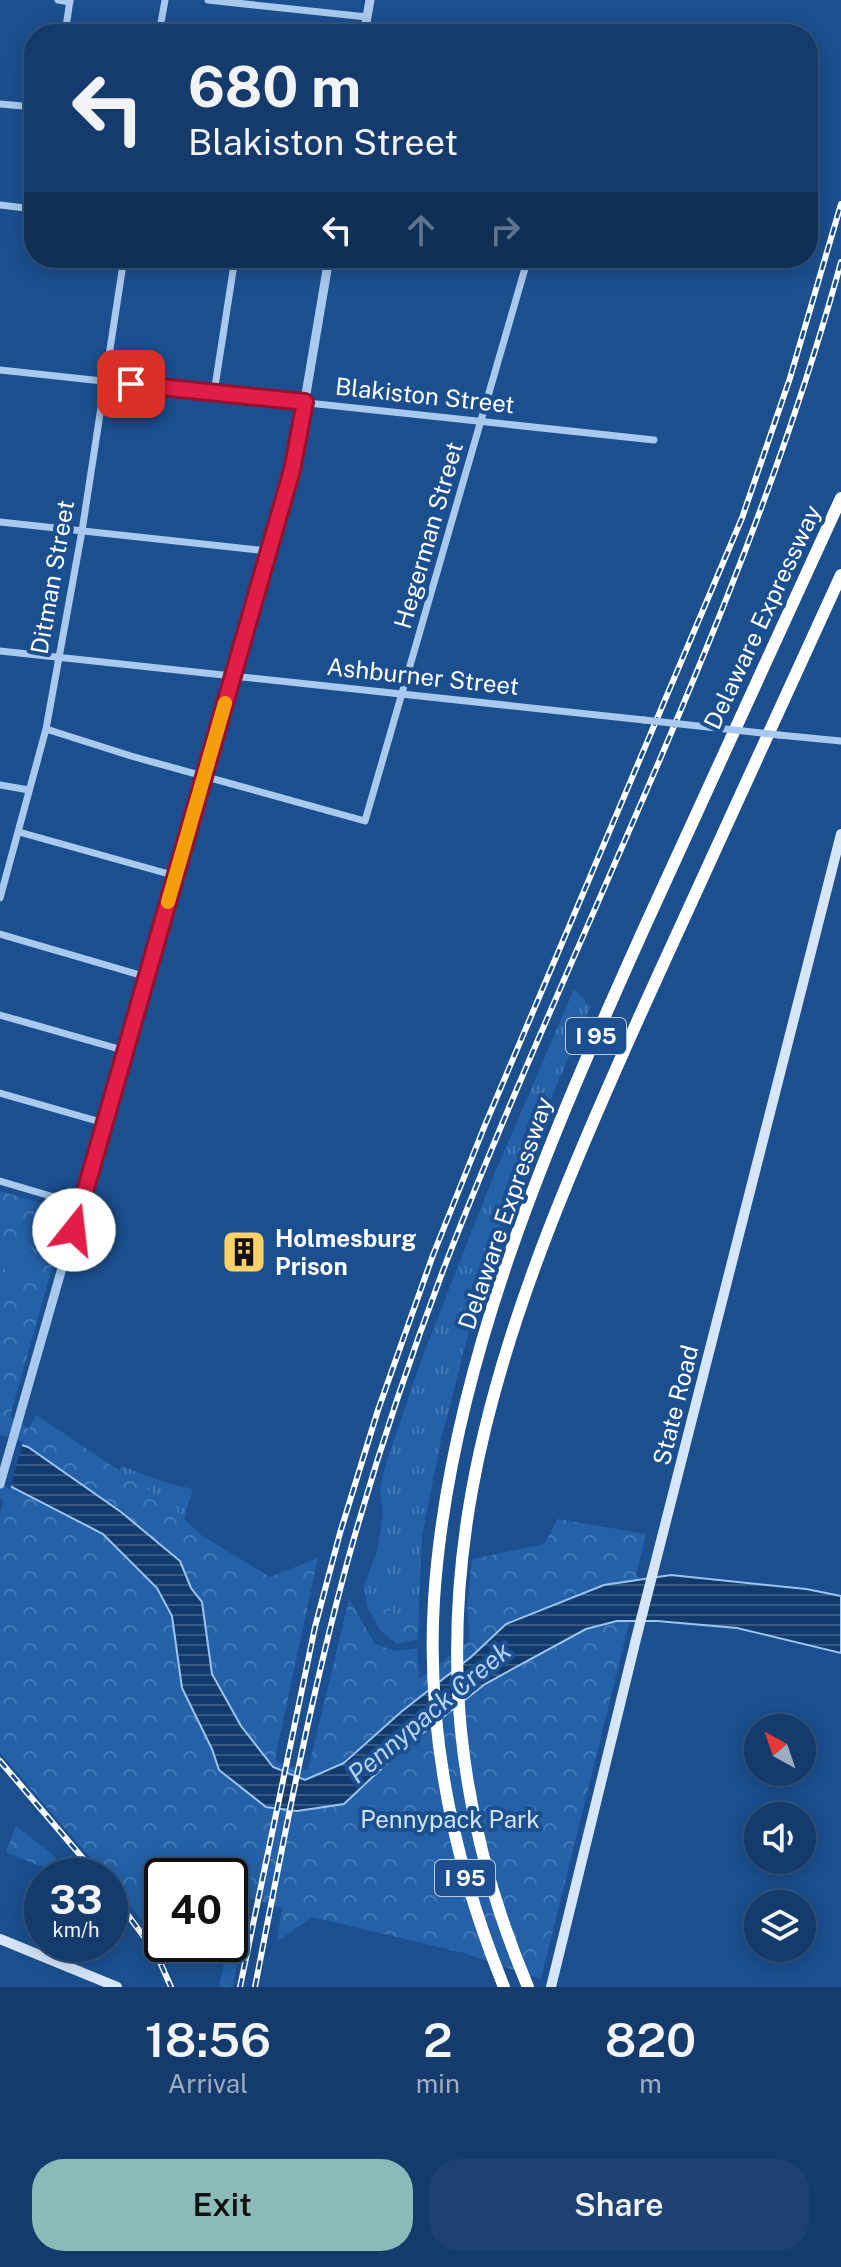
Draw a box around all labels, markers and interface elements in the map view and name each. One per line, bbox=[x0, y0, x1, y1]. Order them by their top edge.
text: 680 m bbox=[188, 54, 361, 120]
icon: left bbox=[56, 56, 160, 160]
text: Blakiston Street bbox=[188, 121, 458, 163]
icon: left bbox=[315, 208, 359, 252]
icon: ahead bbox=[399, 208, 443, 252]
icon: right bbox=[483, 208, 527, 252]
pin bbox=[97, 350, 165, 418]
icon: arrive bbox=[109, 362, 153, 406]
street label: Blakiston Street bbox=[334, 372, 516, 418]
street label: Hegerman Street bbox=[388, 438, 468, 632]
street label: Ditman Street bbox=[25, 498, 79, 656]
street label: Delaware Expressway bbox=[698, 500, 826, 733]
street label: Ashburner Street bbox=[325, 652, 521, 700]
road number: I 95 bbox=[566, 1018, 626, 1054]
street label: Delaware Expressway bbox=[452, 1093, 558, 1333]
position arrow bbox=[32, 1188, 116, 1272]
place label: Holmesburg Prison bbox=[275, 1224, 416, 1280]
building icon: Holmesburg Prison bbox=[220, 1228, 268, 1276]
street label: State Road bbox=[647, 1342, 703, 1468]
water label: Pennypack Creek bbox=[341, 1635, 517, 1789]
north arrow bbox=[744, 1714, 816, 1786]
map controls bbox=[744, 1714, 816, 1962]
button: sound bbox=[744, 1802, 816, 1874]
park label: Pennypack Park bbox=[360, 1805, 540, 1833]
speed limit sign: 40 bbox=[144, 1858, 248, 1962]
road number: I 95 bbox=[435, 1860, 495, 1896]
text: 33 bbox=[49, 1876, 103, 1923]
button: layers bbox=[744, 1890, 816, 1962]
text: km/h bbox=[52, 1918, 100, 1942]
text: 18:56 bbox=[145, 2011, 271, 2068]
text: 2 bbox=[423, 2011, 453, 2068]
text: 820 bbox=[605, 2011, 696, 2068]
text: Arrival bbox=[168, 2068, 248, 2099]
text: min bbox=[416, 2068, 460, 2099]
text: m bbox=[639, 2068, 662, 2099]
button: Exit bbox=[32, 2159, 413, 2251]
button: Share bbox=[429, 2159, 809, 2251]

